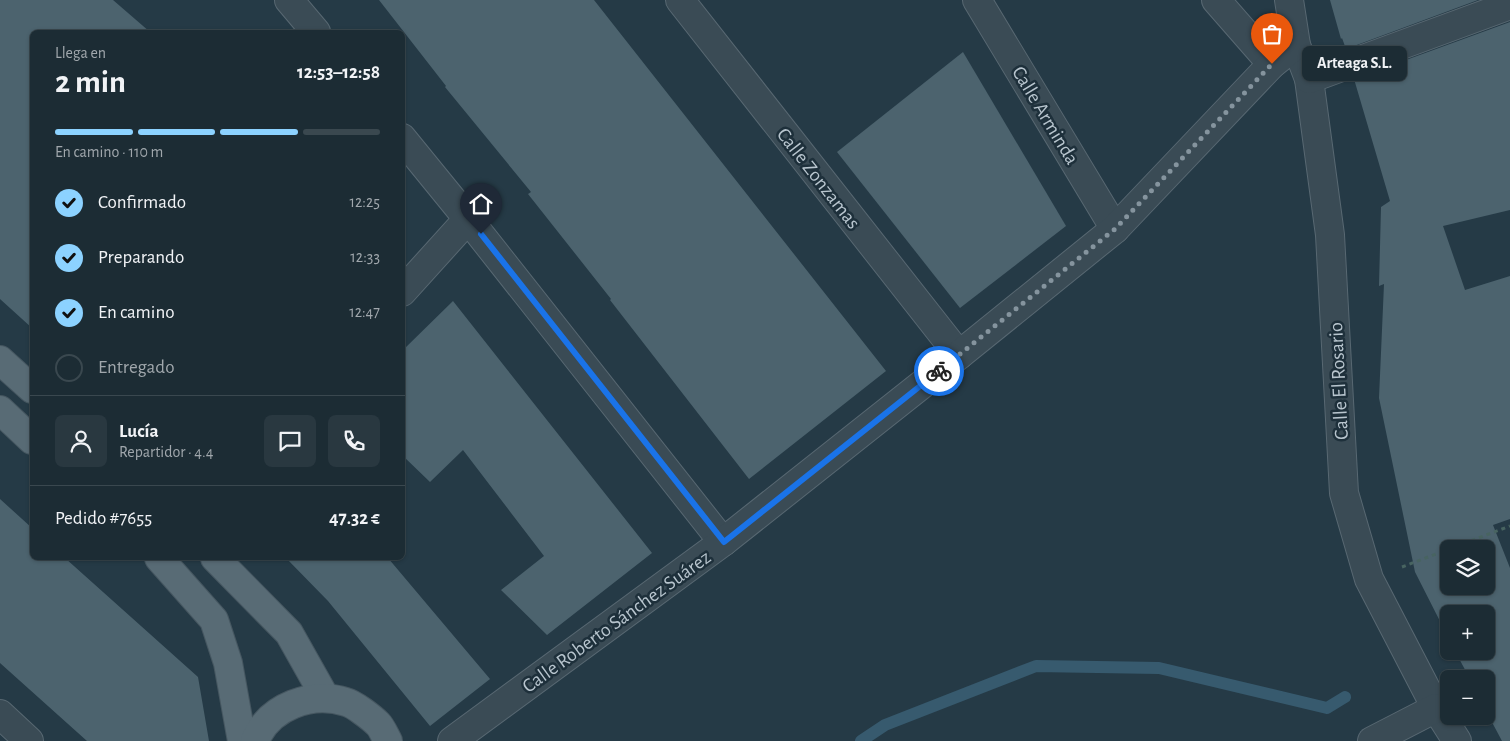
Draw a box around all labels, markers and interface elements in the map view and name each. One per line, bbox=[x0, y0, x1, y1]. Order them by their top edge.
pin bbox=[1251, 13, 1293, 64]
icon: bag bbox=[1258, 20, 1286, 48]
text: Llega en bbox=[55, 45, 106, 61]
callout: Arteaga S.L. bbox=[1302, 46, 1407, 82]
text: Arteaga S.L. bbox=[1317, 55, 1392, 71]
text: 12:53–12:58 bbox=[297, 63, 380, 82]
street label: Calle Arminda bbox=[1008, 63, 1082, 168]
text: 2 min bbox=[55, 66, 126, 98]
street label: Calle Zonzamas bbox=[773, 124, 864, 233]
text: En camino · 110 m bbox=[55, 144, 163, 160]
pin bbox=[460, 183, 502, 234]
icon: check bbox=[55, 189, 83, 217]
icon: home bbox=[467, 190, 495, 218]
text: Confirmado bbox=[98, 193, 186, 212]
text: 12:25 bbox=[350, 194, 380, 210]
icon: check bbox=[55, 244, 83, 272]
text: Preparando bbox=[98, 248, 184, 267]
text: 12:33 bbox=[350, 249, 380, 265]
icon: check bbox=[55, 299, 83, 327]
text: En camino bbox=[98, 303, 175, 322]
text: 12:47 bbox=[349, 304, 380, 320]
street label: Calle El Rosario bbox=[1326, 322, 1352, 440]
courier bbox=[914, 346, 964, 396]
icon: bike bbox=[925, 357, 953, 385]
text: Entregado bbox=[98, 358, 174, 377]
button: person bbox=[55, 415, 107, 467]
button: chat bbox=[264, 415, 316, 467]
button: phone bbox=[328, 415, 380, 467]
text: Lucía bbox=[119, 422, 159, 441]
text: Repartidor · 4.4 bbox=[119, 444, 213, 460]
text: Pedido #7655 bbox=[55, 509, 152, 528]
text: 47.32 € bbox=[329, 509, 380, 528]
map controls bbox=[1440, 540, 1495, 725]
button: layers bbox=[1440, 540, 1495, 595]
street label: Calle Roberto Sánchez Suárez bbox=[519, 547, 714, 697]
button: + bbox=[1440, 605, 1495, 660]
button: − bbox=[1440, 670, 1495, 725]

